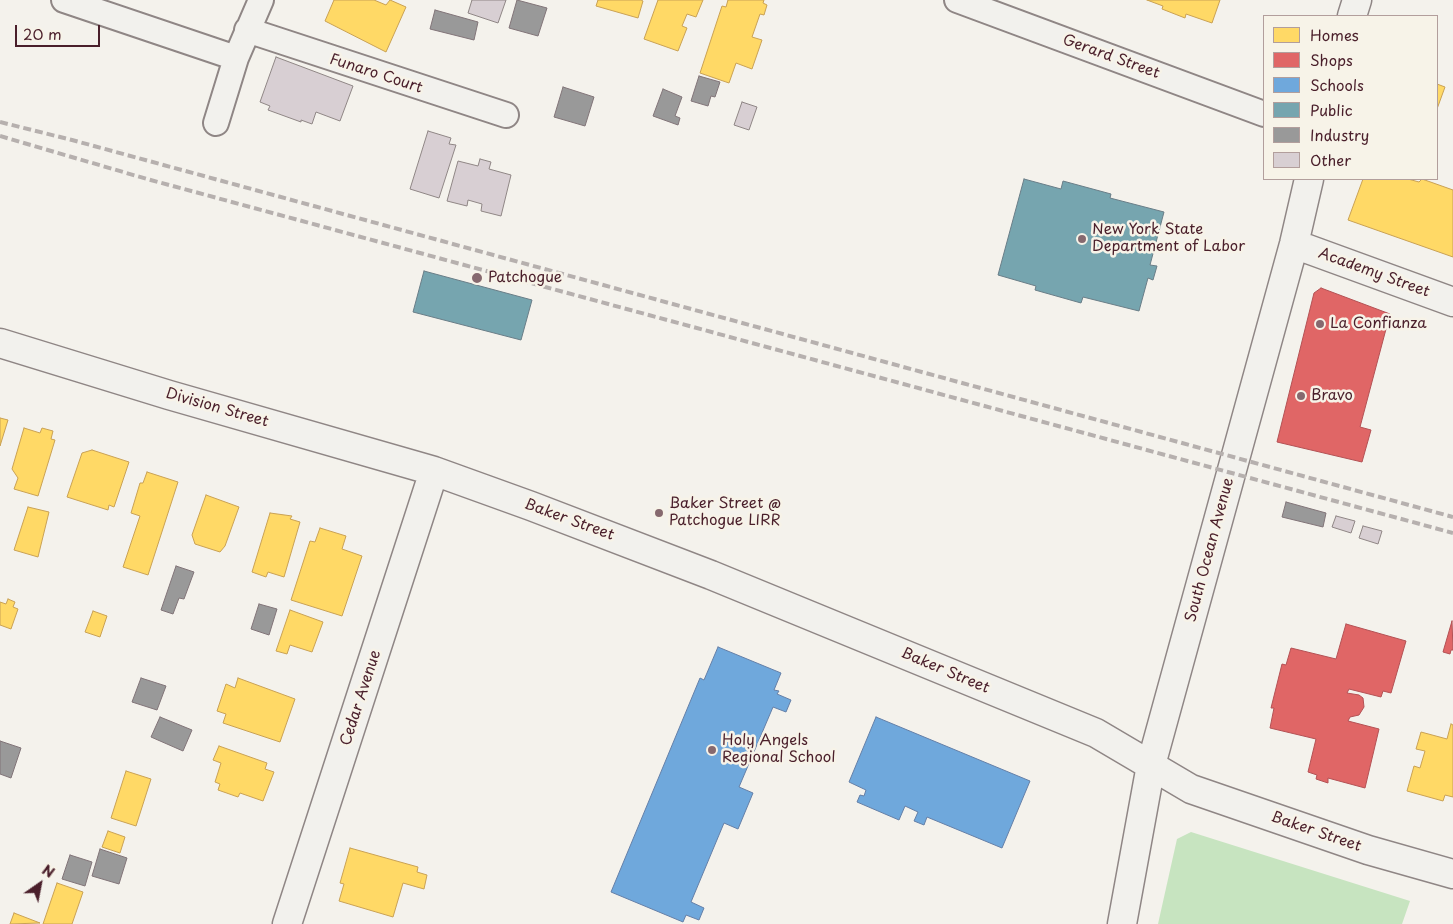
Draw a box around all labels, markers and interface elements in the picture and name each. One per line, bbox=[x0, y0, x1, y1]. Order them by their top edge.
scale bar bbox=[18, 15, 102, 47]
legend bbox=[1263, 15, 1438, 180]
text: 20 m bbox=[23, 22, 62, 45]
text: Homes bbox=[1310, 23, 1359, 46]
street label: Gerard Street bbox=[1060, 31, 1162, 83]
text: Shops bbox=[1310, 48, 1353, 71]
street label: Funaro Court bbox=[327, 51, 425, 97]
text: Schools bbox=[1310, 73, 1364, 96]
text: Public bbox=[1310, 98, 1353, 121]
text: Industry bbox=[1310, 123, 1369, 146]
text: Other bbox=[1310, 148, 1351, 171]
place label: New York State Department of Labor bbox=[1092, 221, 1245, 256]
marker: New York State Department of Labor bbox=[1076, 233, 1088, 245]
street label: Academy Street bbox=[1316, 245, 1432, 301]
place label: Patchogue bbox=[488, 269, 562, 287]
marker: Patchogue bbox=[470, 271, 484, 285]
place label: La Confianza bbox=[1330, 315, 1427, 333]
marker: La Confianza bbox=[1314, 318, 1326, 330]
street label: Division Street bbox=[164, 385, 270, 431]
place label: Bravo bbox=[1311, 387, 1353, 405]
marker: Bravo bbox=[1295, 390, 1307, 402]
street label: South Ocean Avenue bbox=[1182, 476, 1238, 624]
street label: Baker Street bbox=[522, 495, 616, 545]
place label: Baker Street @ Patchogue LIRR bbox=[669, 495, 781, 530]
marker: Baker Street @ Patchogue LIRR bbox=[653, 507, 665, 519]
street label: Baker Street bbox=[898, 644, 992, 698]
street label: Cedar Avenue bbox=[337, 648, 385, 748]
place label: Holy Angels Regional School bbox=[722, 732, 836, 767]
marker: Holy Angels Regional School bbox=[706, 744, 718, 756]
street label: Baker Street bbox=[1268, 808, 1364, 856]
north arrow bbox=[15, 859, 65, 909]
text: N bbox=[38, 859, 59, 883]

